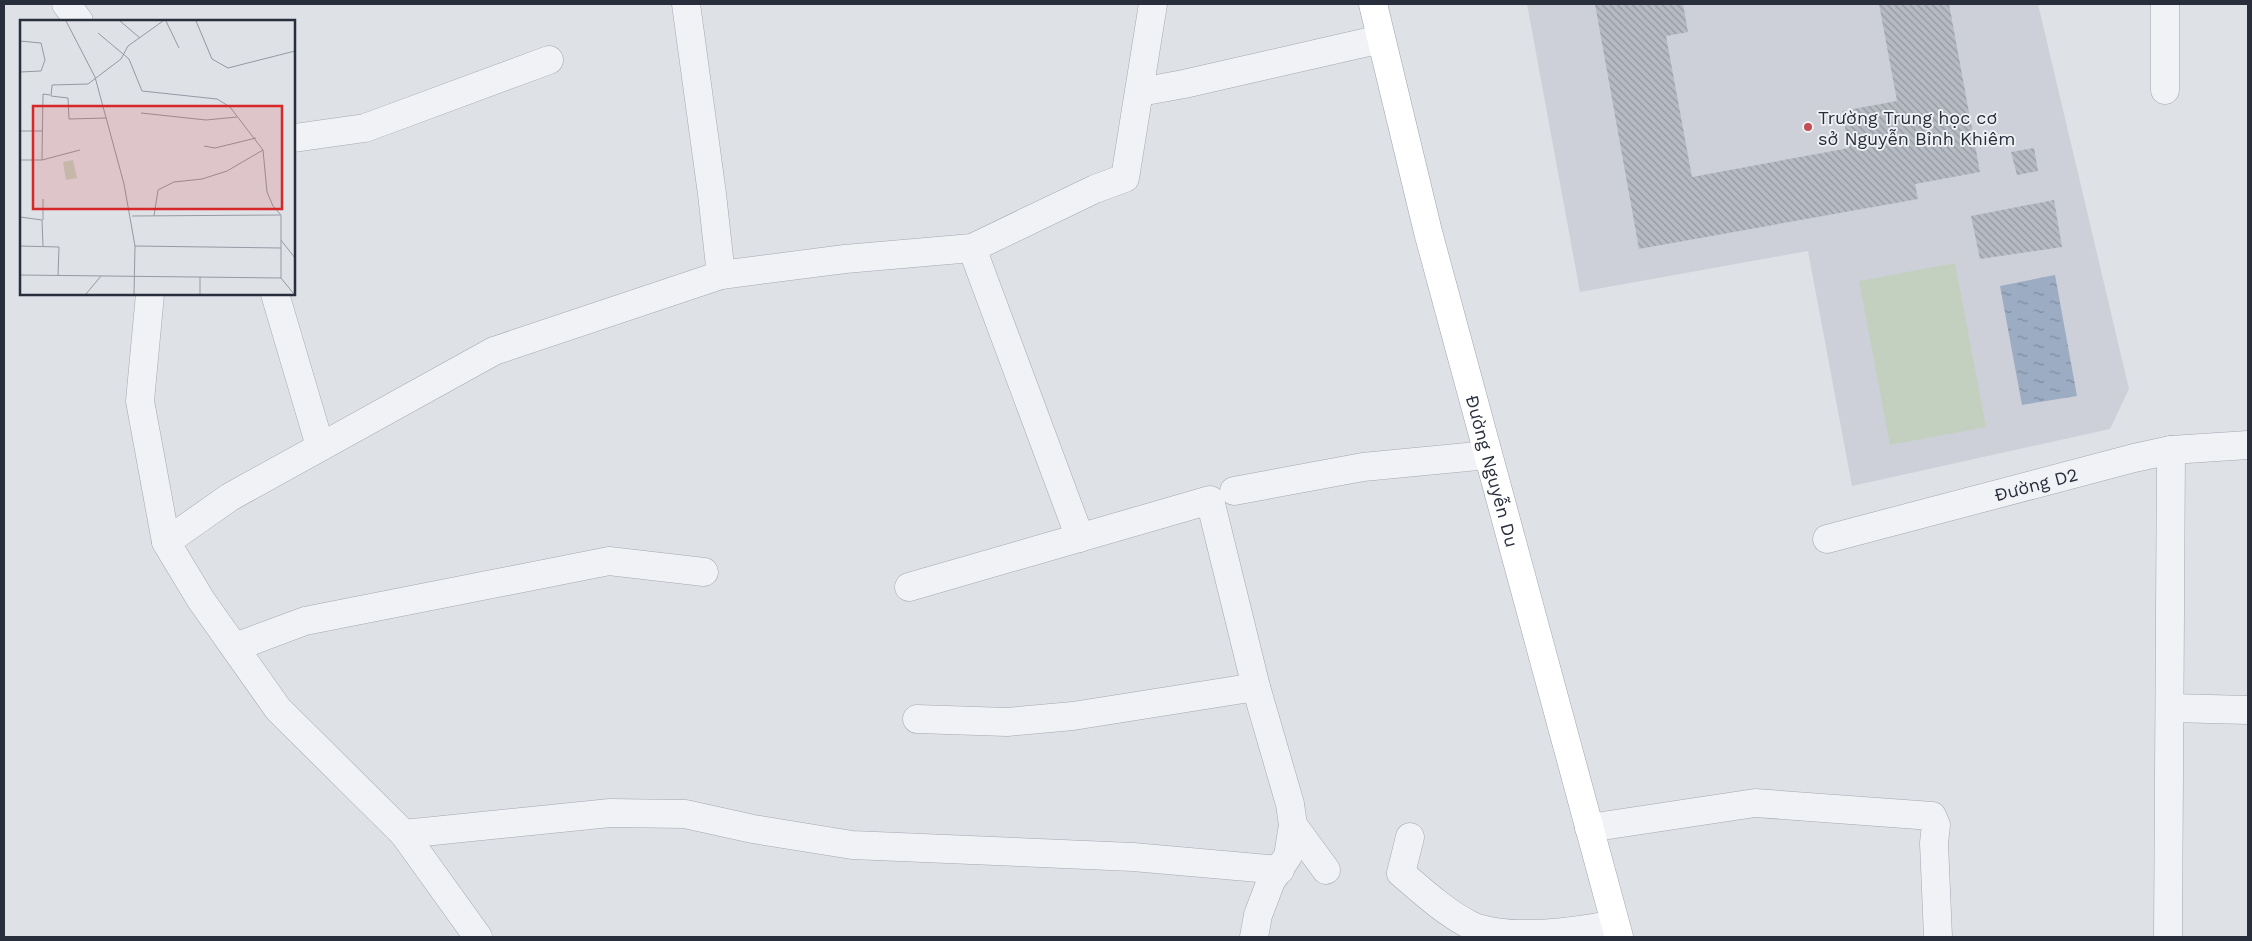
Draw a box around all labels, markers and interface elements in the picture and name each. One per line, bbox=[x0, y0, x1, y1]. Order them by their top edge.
inset map bbox=[20, 20, 295, 295]
place label: Trường Trung học cơ sở Nguyễn Bỉnh Khiêm bbox=[1818, 107, 2015, 149]
marker: Trường Trung học cơ sở Nguyễn Bỉnh Khiêm bbox=[1802, 121, 1814, 133]
street label: Đường Nguyễn Du bbox=[1462, 392, 1523, 549]
street label: Đường D2 bbox=[1992, 463, 2080, 505]

